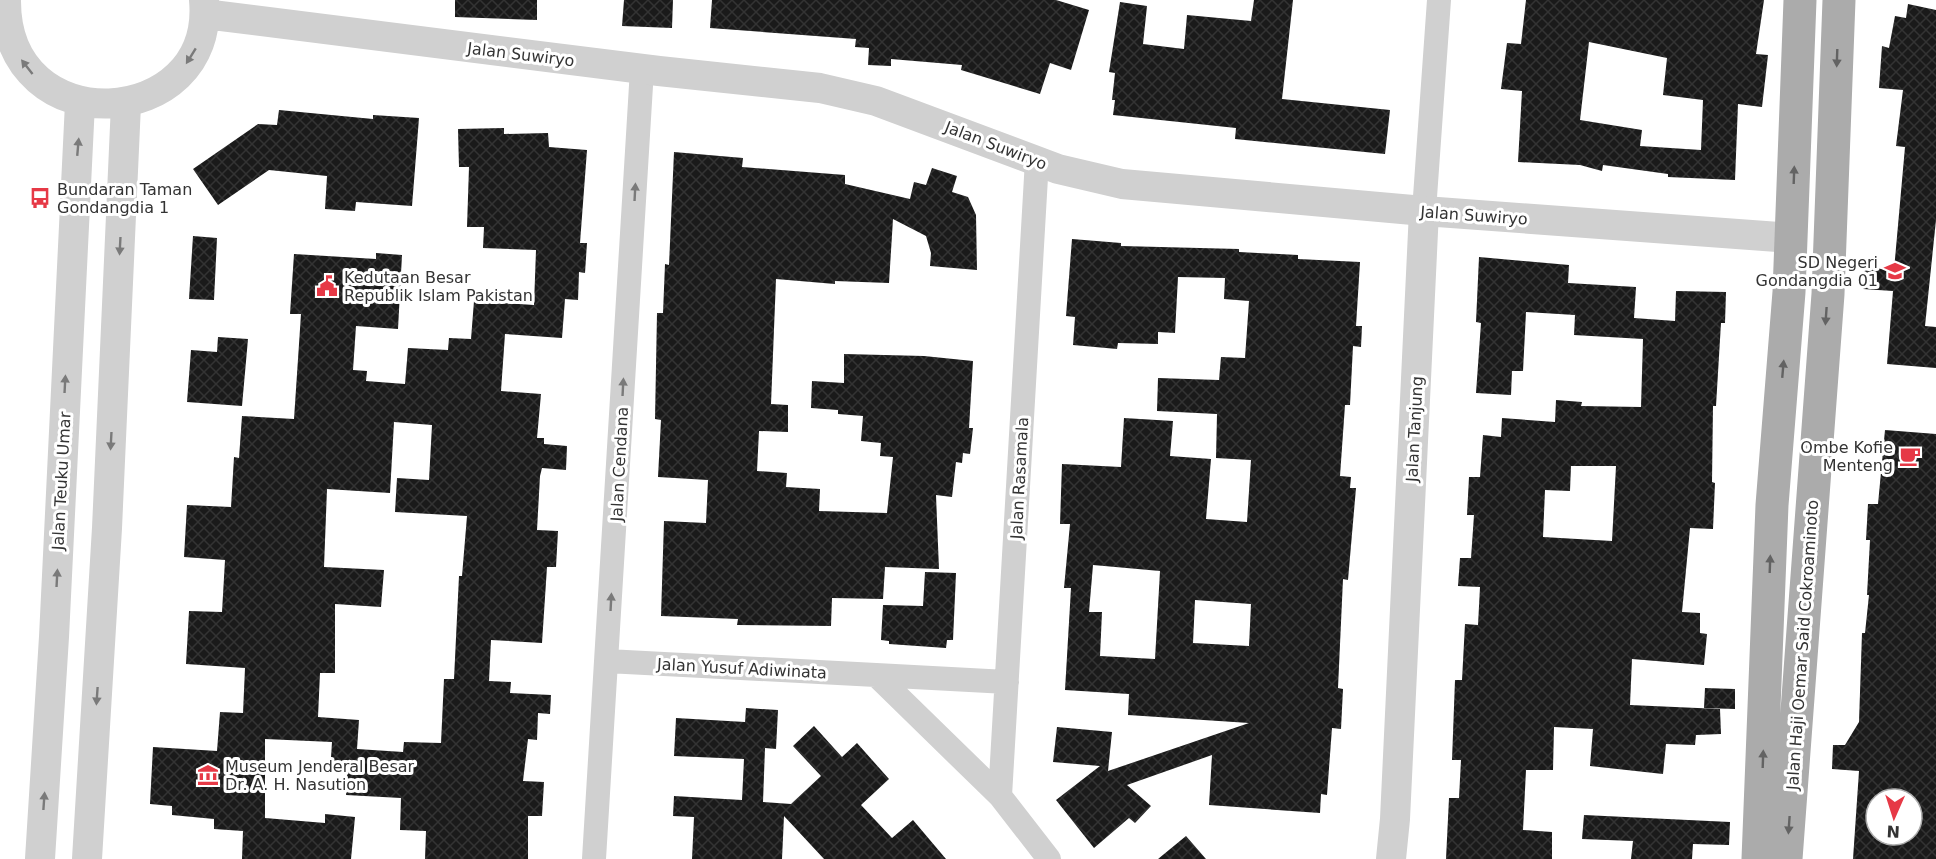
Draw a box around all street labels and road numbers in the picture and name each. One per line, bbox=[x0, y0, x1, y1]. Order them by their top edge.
street label: Jalan Suwiryo bbox=[465, 38, 576, 70]
street label: Jalan Suwiryo bbox=[941, 117, 1049, 174]
street label: Jalan Suwiryo bbox=[1419, 202, 1528, 229]
street label: Jalan Tanjung bbox=[1402, 376, 1427, 483]
street label: Jalan Cendana bbox=[607, 406, 632, 523]
street label: Jalan Teuku Umar bbox=[48, 411, 75, 552]
street label: Jalan Rasamala bbox=[1007, 416, 1032, 541]
street label: Jalan Haji Oemar Said Cokroaminoto bbox=[1783, 499, 1822, 792]
street label: Jalan Yusuf Adiwinata bbox=[656, 655, 827, 682]

